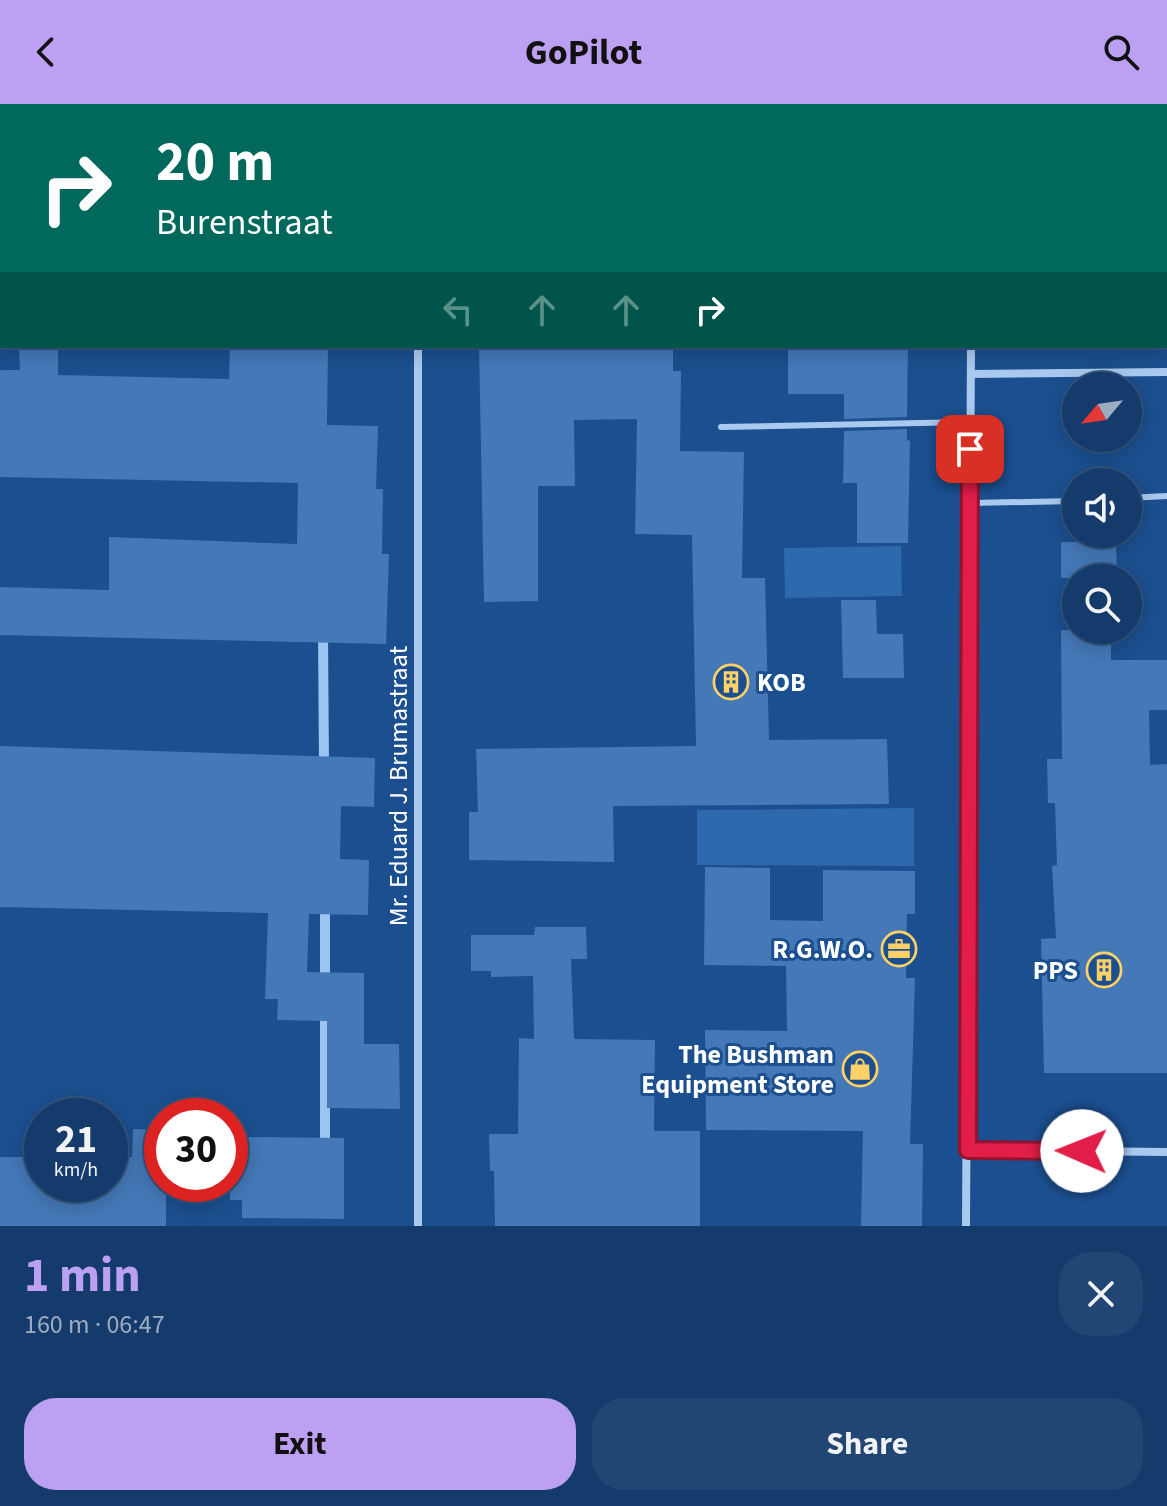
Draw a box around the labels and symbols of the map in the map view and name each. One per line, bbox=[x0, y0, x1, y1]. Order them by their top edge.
north arrow bbox=[1062, 372, 1142, 452]
pin bbox=[936, 415, 1004, 483]
street label: Mr. Eduard J. Brumastraat bbox=[380, 646, 417, 926]
building icon: KOB bbox=[712, 663, 750, 701]
place label: KOB bbox=[757, 664, 806, 701]
office icon: R.G.W.O. bbox=[880, 930, 918, 968]
place label: R.G.W.O. bbox=[772, 931, 873, 968]
building icon: PPS bbox=[1085, 951, 1123, 989]
place label: PPS bbox=[1033, 952, 1078, 989]
place label: The Bushman Equipment Store bbox=[641, 1036, 834, 1103]
shop icon: The Bushman Equipment Store bbox=[841, 1050, 879, 1088]
speed limit sign: 30 bbox=[144, 1098, 248, 1202]
position arrow bbox=[1040, 1109, 1124, 1193]

